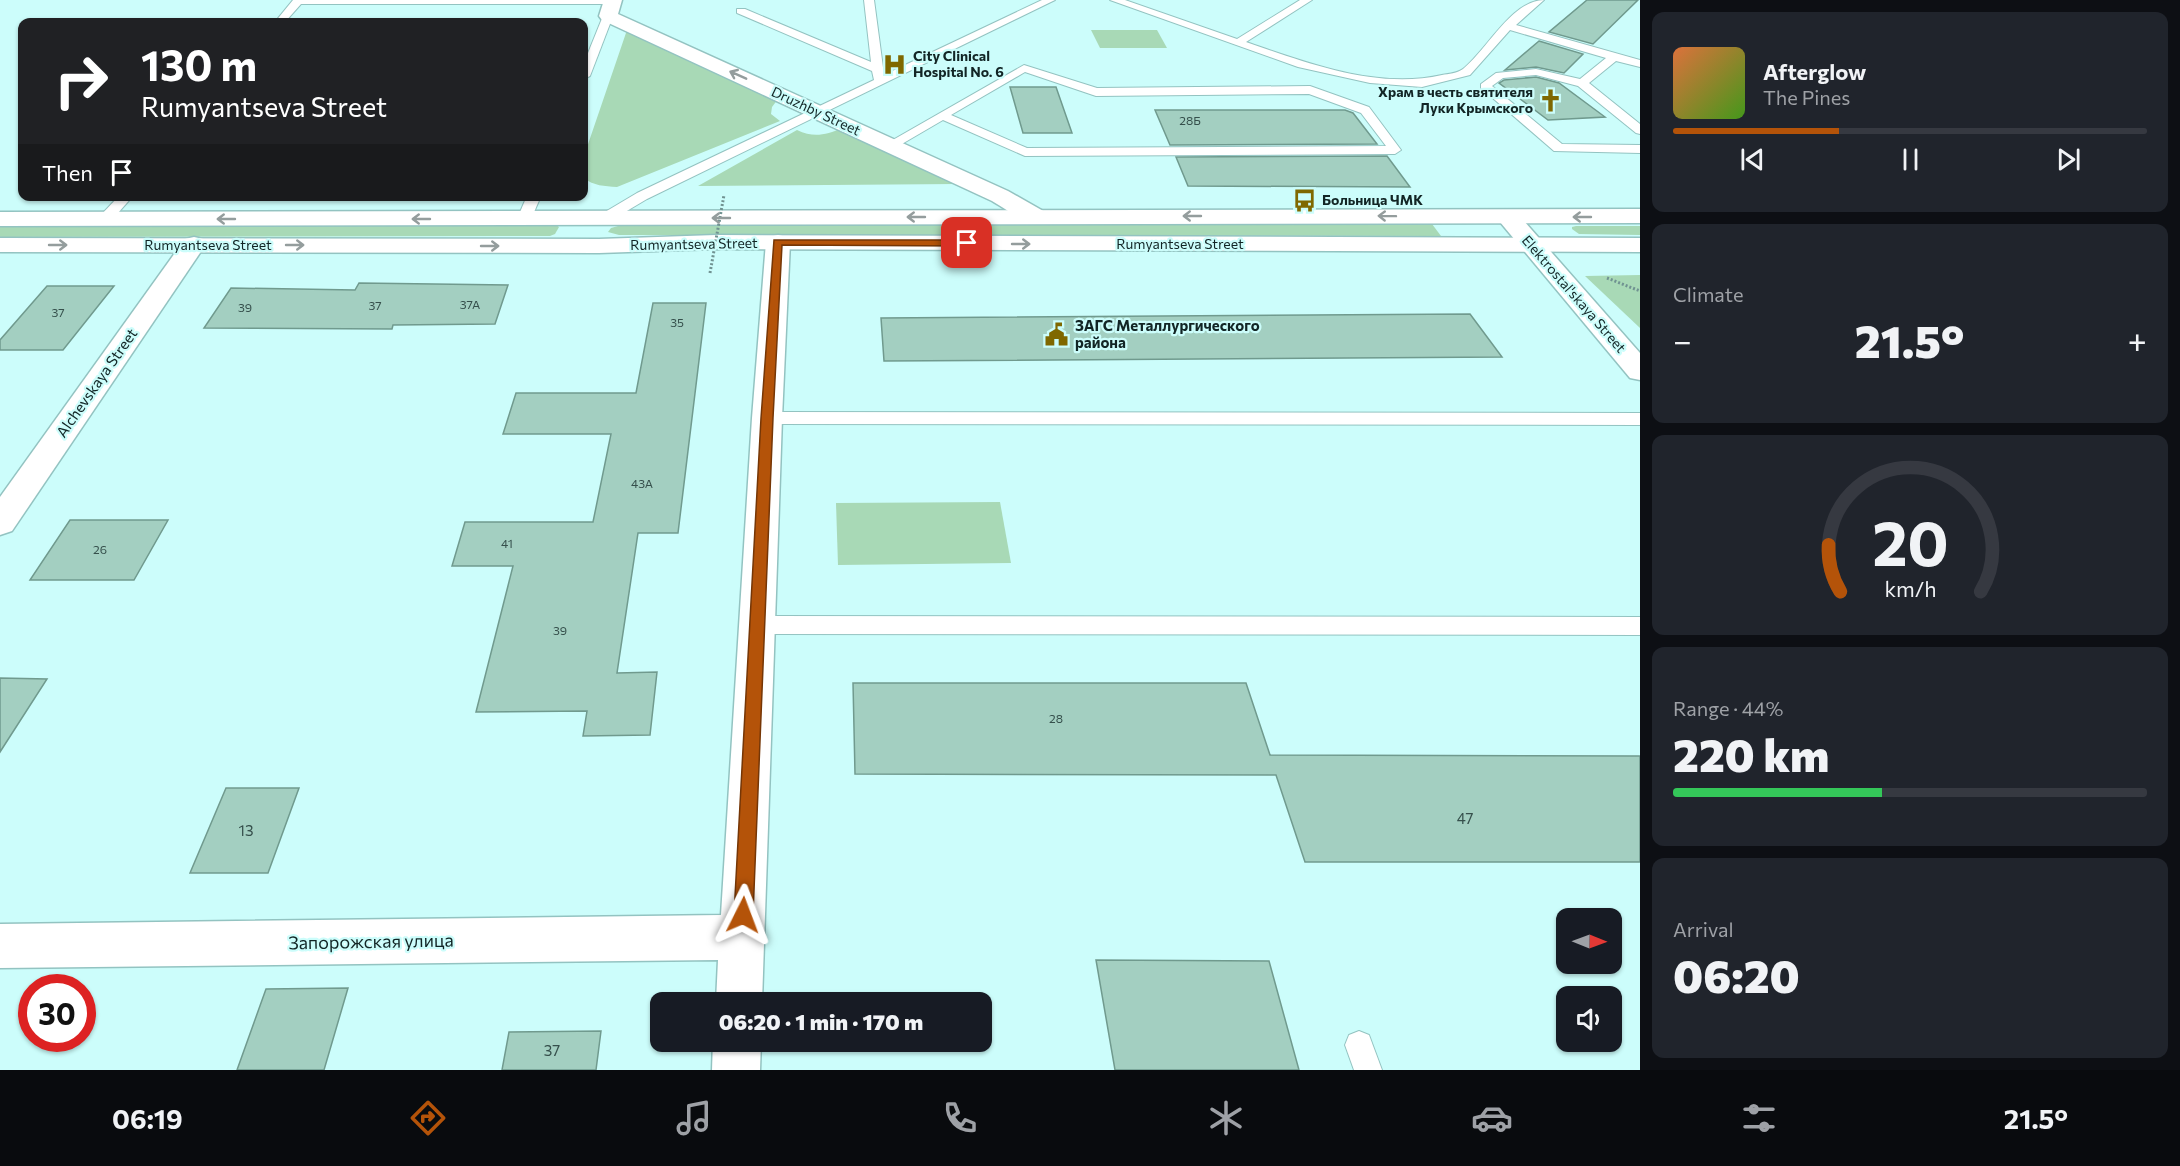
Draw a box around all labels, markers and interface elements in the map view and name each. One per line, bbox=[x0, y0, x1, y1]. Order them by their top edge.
text: 130 m bbox=[141, 38, 257, 90]
icon: right bbox=[42, 42, 120, 120]
place label: City Clinical Hospital No. 6 bbox=[913, 47, 1004, 80]
hospital icon: City Clinical Hospital No. 6 bbox=[882, 51, 908, 77]
text: Afterglow bbox=[1763, 58, 1866, 85]
one-way arrow bbox=[729, 68, 747, 80]
street label: Druzhby Street bbox=[769, 82, 864, 139]
place label: Храм в честь святителя Луки Крымского bbox=[1378, 83, 1533, 116]
text: The Pines bbox=[1763, 85, 1850, 109]
church icon: Храм в честь святителя Луки Крымского bbox=[1538, 87, 1564, 113]
text: Rumyantseva Street bbox=[141, 90, 387, 123]
house number: 28Б bbox=[1179, 113, 1201, 127]
icon: previous bbox=[1736, 143, 1769, 176]
icon: pause bbox=[1894, 143, 1927, 176]
icon: next bbox=[2052, 143, 2085, 176]
icon: arrive bbox=[105, 156, 138, 189]
text: Then bbox=[42, 159, 93, 186]
bus stop icon: Больница ЧМК bbox=[1291, 187, 1317, 213]
place label: Больница ЧМК bbox=[1322, 191, 1423, 208]
one-way arrow bbox=[1182, 210, 1202, 222]
one-way arrow bbox=[1377, 210, 1397, 222]
one-way arrow bbox=[906, 211, 926, 223]
one-way arrow bbox=[1572, 211, 1592, 223]
one-way arrow bbox=[711, 212, 731, 224]
one-way arrow bbox=[216, 213, 236, 225]
one-way arrow bbox=[411, 213, 431, 225]
pin bbox=[941, 217, 992, 268]
icon: arrive bbox=[950, 226, 983, 259]
street label: Elektrostal'skaya Street bbox=[1519, 232, 1630, 356]
street label: Rumyantseva Street bbox=[630, 234, 758, 253]
street label: Rumyantseva Street bbox=[1116, 235, 1244, 252]
street label: Rumyantseva Street bbox=[144, 236, 272, 253]
one-way arrow bbox=[1011, 238, 1031, 250]
one-way arrow bbox=[48, 239, 68, 251]
one-way arrow bbox=[285, 239, 305, 251]
one-way arrow bbox=[480, 240, 500, 252]
text: Climate bbox=[1673, 282, 1743, 306]
house number: 37А bbox=[460, 297, 480, 311]
house number: 37 bbox=[368, 298, 382, 312]
house number: 39 bbox=[238, 300, 252, 314]
house number: 37 bbox=[51, 305, 65, 319]
text: 21.5° bbox=[1855, 312, 1965, 367]
house number: 35 bbox=[670, 315, 684, 329]
place label: ЗАГС Металлургического района bbox=[1075, 316, 1260, 351]
text: − bbox=[1673, 319, 1692, 360]
text: + bbox=[2128, 319, 2147, 360]
public building icon: ЗАГС Металлургического района bbox=[1044, 322, 1070, 348]
street label: Alchevskaya Street bbox=[52, 324, 141, 440]
house number: 43А bbox=[631, 476, 653, 490]
text: 20 bbox=[1872, 503, 1948, 579]
house number: 41 bbox=[501, 536, 513, 550]
house number: 26 bbox=[93, 542, 107, 556]
text: km/h bbox=[1884, 575, 1936, 601]
house number: 39 bbox=[553, 623, 567, 637]
text: Range · 44% bbox=[1673, 696, 1783, 720]
house number: 28 bbox=[1049, 711, 1063, 725]
text: 220 km bbox=[1673, 726, 1829, 781]
house number: 47 bbox=[1457, 809, 1473, 827]
house number: 13 bbox=[239, 821, 253, 839]
position arrow bbox=[711, 883, 775, 947]
north arrow bbox=[1556, 908, 1622, 974]
map controls bbox=[1556, 908, 1622, 1052]
text: Arrival bbox=[1673, 917, 1734, 941]
street label: Запорожская улица bbox=[288, 929, 454, 953]
text: 06:20 bbox=[1673, 947, 1800, 1002]
speed limit sign: 30 bbox=[18, 974, 96, 1052]
button: sound bbox=[1556, 986, 1622, 1052]
text: 06:20 · 1 min · 170 m bbox=[719, 1008, 923, 1035]
house number: 37 bbox=[544, 1041, 560, 1059]
icon: directions bbox=[407, 1097, 449, 1139]
icon: music bbox=[673, 1097, 715, 1139]
icon: phone bbox=[939, 1097, 981, 1139]
icon: climate bbox=[1205, 1097, 1247, 1139]
icon: car bbox=[1471, 1097, 1513, 1139]
icon: filters bbox=[1738, 1097, 1780, 1139]
text: 06:19 bbox=[112, 1102, 183, 1135]
text: 21.5° bbox=[2004, 1102, 2068, 1135]

